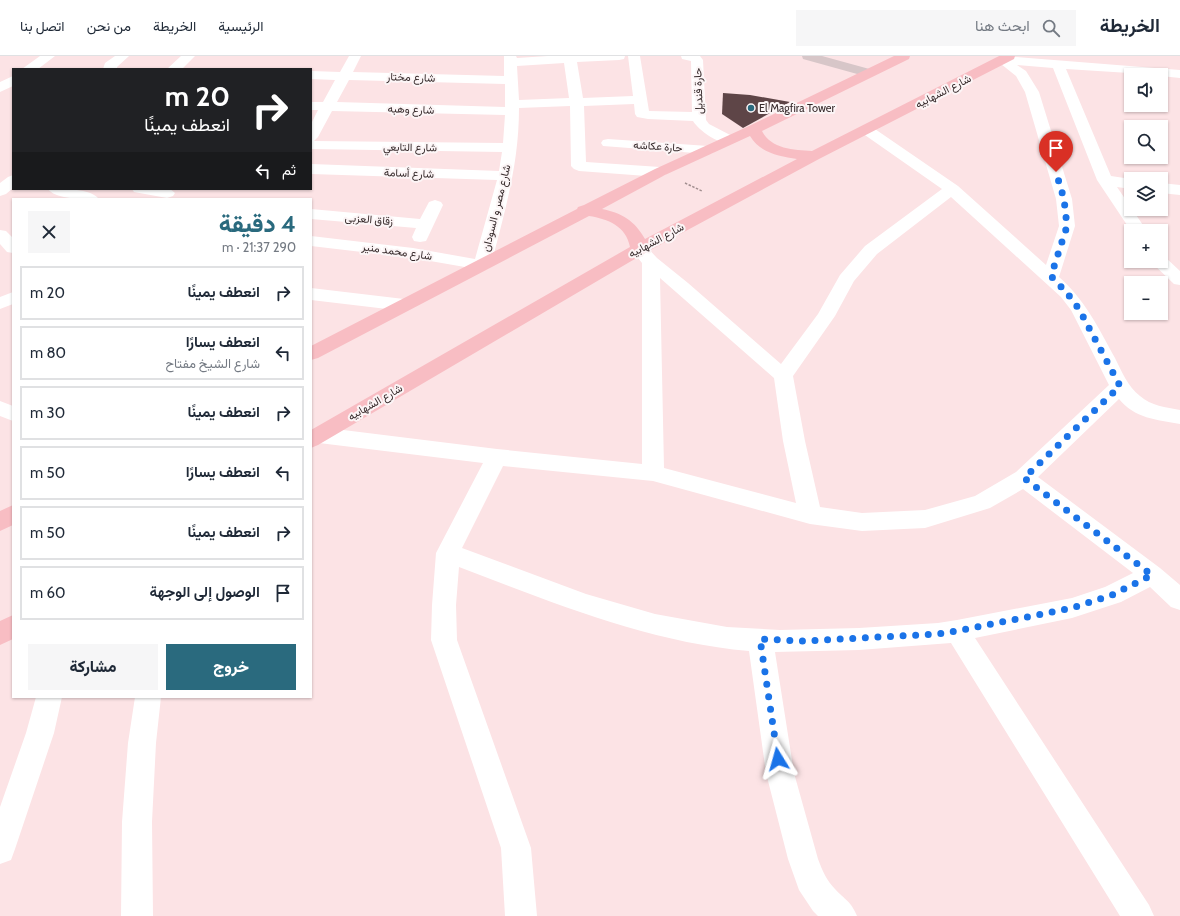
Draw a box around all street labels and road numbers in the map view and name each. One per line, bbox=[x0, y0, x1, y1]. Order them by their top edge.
street label: حارة قنديل bbox=[690, 68, 706, 114]
street label: شارع مختار bbox=[385, 69, 436, 86]
street label: شارع الشهابيه bbox=[913, 71, 974, 112]
street label: شارع وهبه bbox=[387, 101, 435, 118]
street label: حارة عكاشه bbox=[633, 137, 683, 155]
street label: شارع التابعي bbox=[383, 140, 437, 157]
street label: شارع مصر و السودان bbox=[478, 163, 515, 253]
street label: شارع أسامة bbox=[384, 165, 435, 182]
street label: زقاق العزبى bbox=[344, 210, 394, 228]
street label: شارع الشهابيه bbox=[626, 219, 687, 261]
street label: شارع محمد منير bbox=[360, 239, 433, 264]
street label: شارع الشهابيه bbox=[345, 381, 406, 424]

